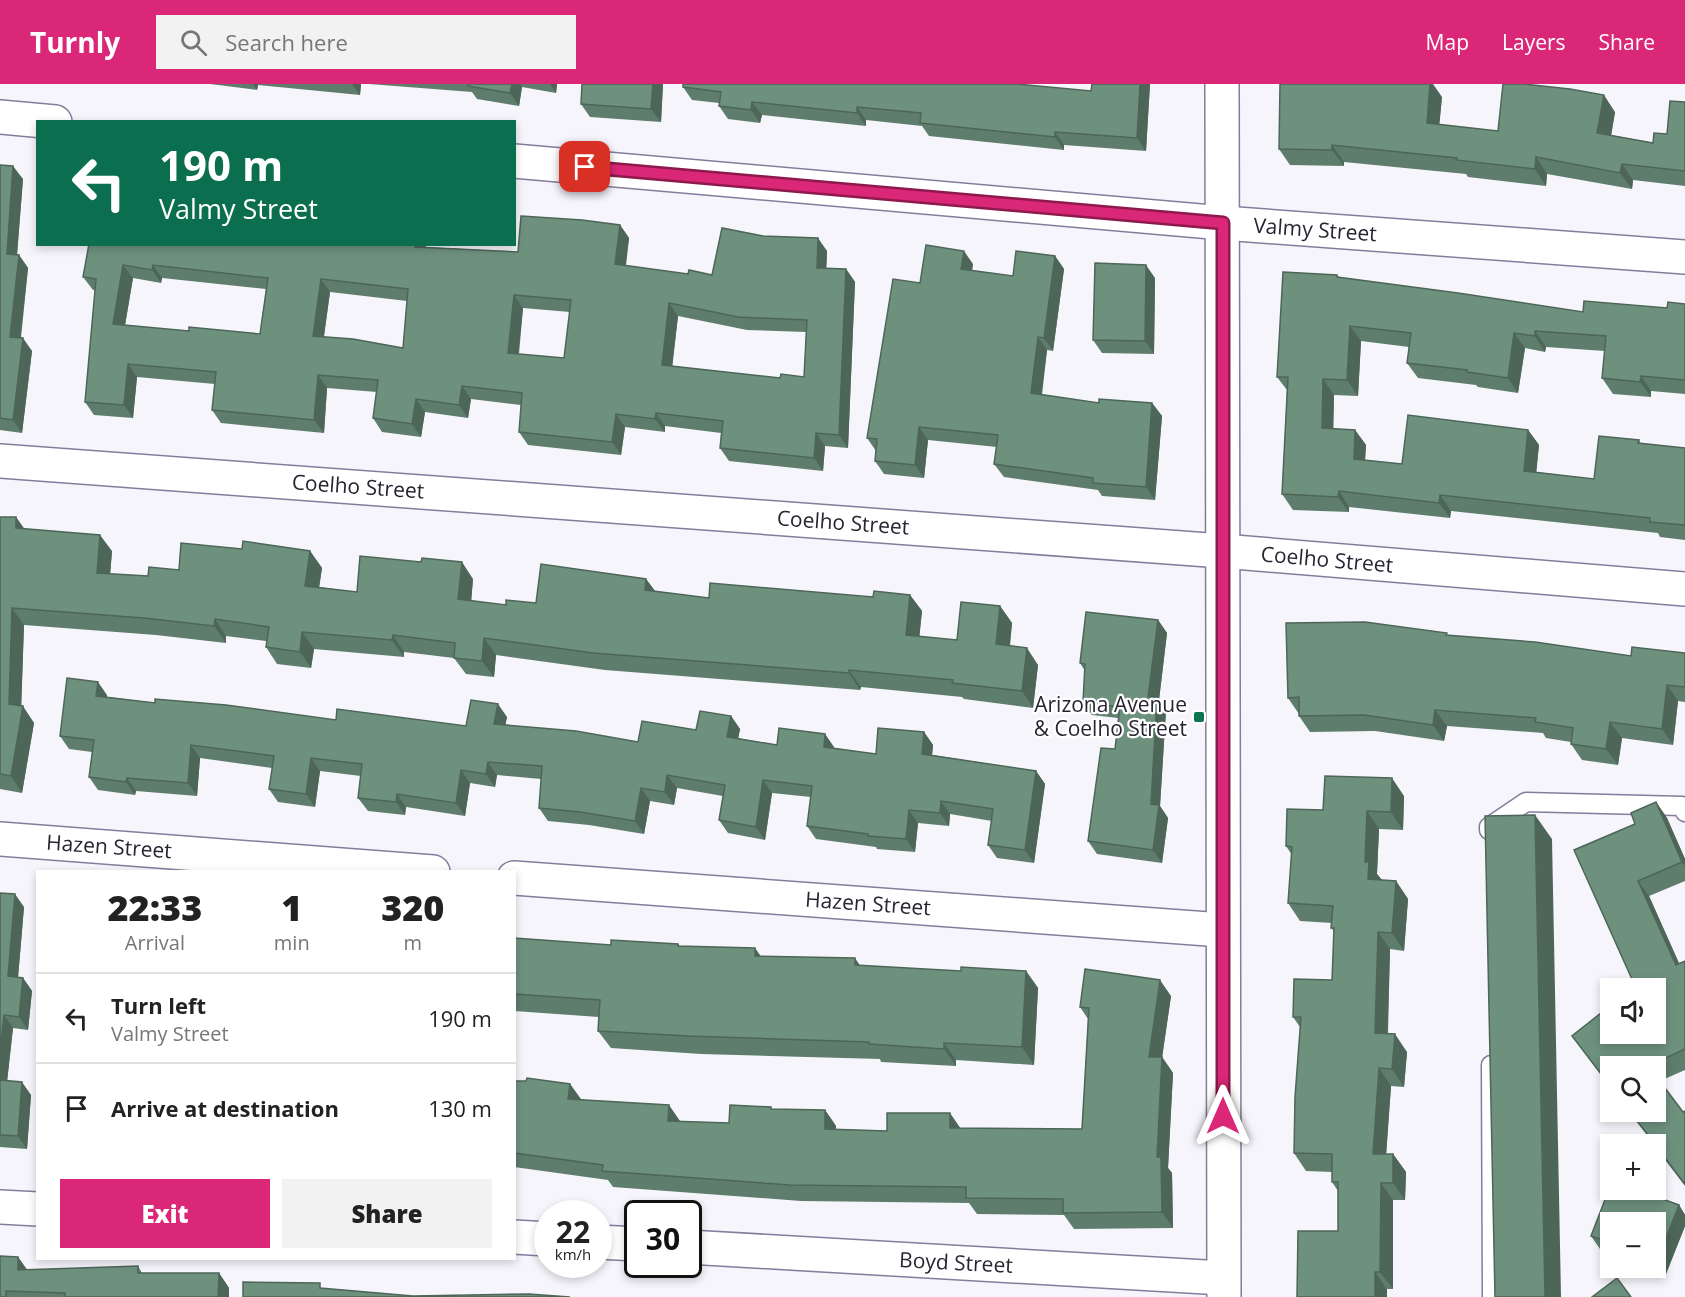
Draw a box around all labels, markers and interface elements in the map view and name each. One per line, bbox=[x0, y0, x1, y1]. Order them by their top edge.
search box bbox=[156, 15, 576, 69]
text: Turnly bbox=[30, 23, 120, 61]
icon: search bbox=[177, 26, 210, 59]
text: Search here bbox=[225, 27, 348, 57]
text: Map bbox=[1426, 28, 1469, 56]
text: Layers bbox=[1502, 28, 1566, 56]
text: Share bbox=[1599, 28, 1655, 56]
text: 190 m bbox=[159, 136, 283, 193]
pin bbox=[559, 141, 610, 192]
icon: left bbox=[60, 144, 138, 222]
icon: arrive bbox=[568, 150, 601, 183]
text: Valmy Street bbox=[159, 190, 318, 227]
street label: Valmy Street bbox=[1252, 211, 1378, 247]
street label: Coelho Street bbox=[291, 467, 425, 505]
street label: Coelho Street bbox=[776, 503, 910, 541]
street label: Coelho Street bbox=[1260, 539, 1394, 579]
place label: Arizona Avenue & Coelho Street bbox=[1034, 690, 1187, 742]
marker: Arizona Avenue & Coelho Street bbox=[1192, 710, 1206, 724]
street label: Hazen Street bbox=[45, 828, 173, 864]
text: 22:33 bbox=[108, 883, 202, 932]
text: 1 bbox=[281, 883, 302, 932]
text: 320 bbox=[381, 883, 444, 932]
street label: Hazen Street bbox=[804, 885, 932, 921]
text: Arrival bbox=[125, 929, 185, 956]
text: min bbox=[274, 929, 310, 956]
text: m bbox=[404, 929, 422, 956]
map controls bbox=[1600, 978, 1666, 1278]
button: sound bbox=[1600, 978, 1666, 1044]
text: Turn left bbox=[111, 990, 206, 1020]
icon: left bbox=[60, 1002, 93, 1035]
text: 190 m bbox=[428, 1003, 492, 1033]
text: Valmy Street bbox=[111, 1020, 229, 1047]
button: search bbox=[1600, 1056, 1666, 1122]
position arrow bbox=[1191, 1084, 1255, 1148]
icon: arrive bbox=[60, 1092, 93, 1125]
text: Arrive at destination bbox=[111, 1093, 339, 1123]
text: 130 m bbox=[428, 1093, 492, 1123]
button: + bbox=[1600, 1134, 1666, 1200]
button: Exit bbox=[60, 1179, 270, 1248]
button: Share bbox=[282, 1179, 492, 1248]
speed limit sign: 30 bbox=[624, 1200, 702, 1278]
text: 22 bbox=[556, 1211, 590, 1252]
button: − bbox=[1600, 1212, 1666, 1278]
text: km/h bbox=[555, 1244, 591, 1264]
street label: Boyd Street bbox=[899, 1245, 1014, 1279]

